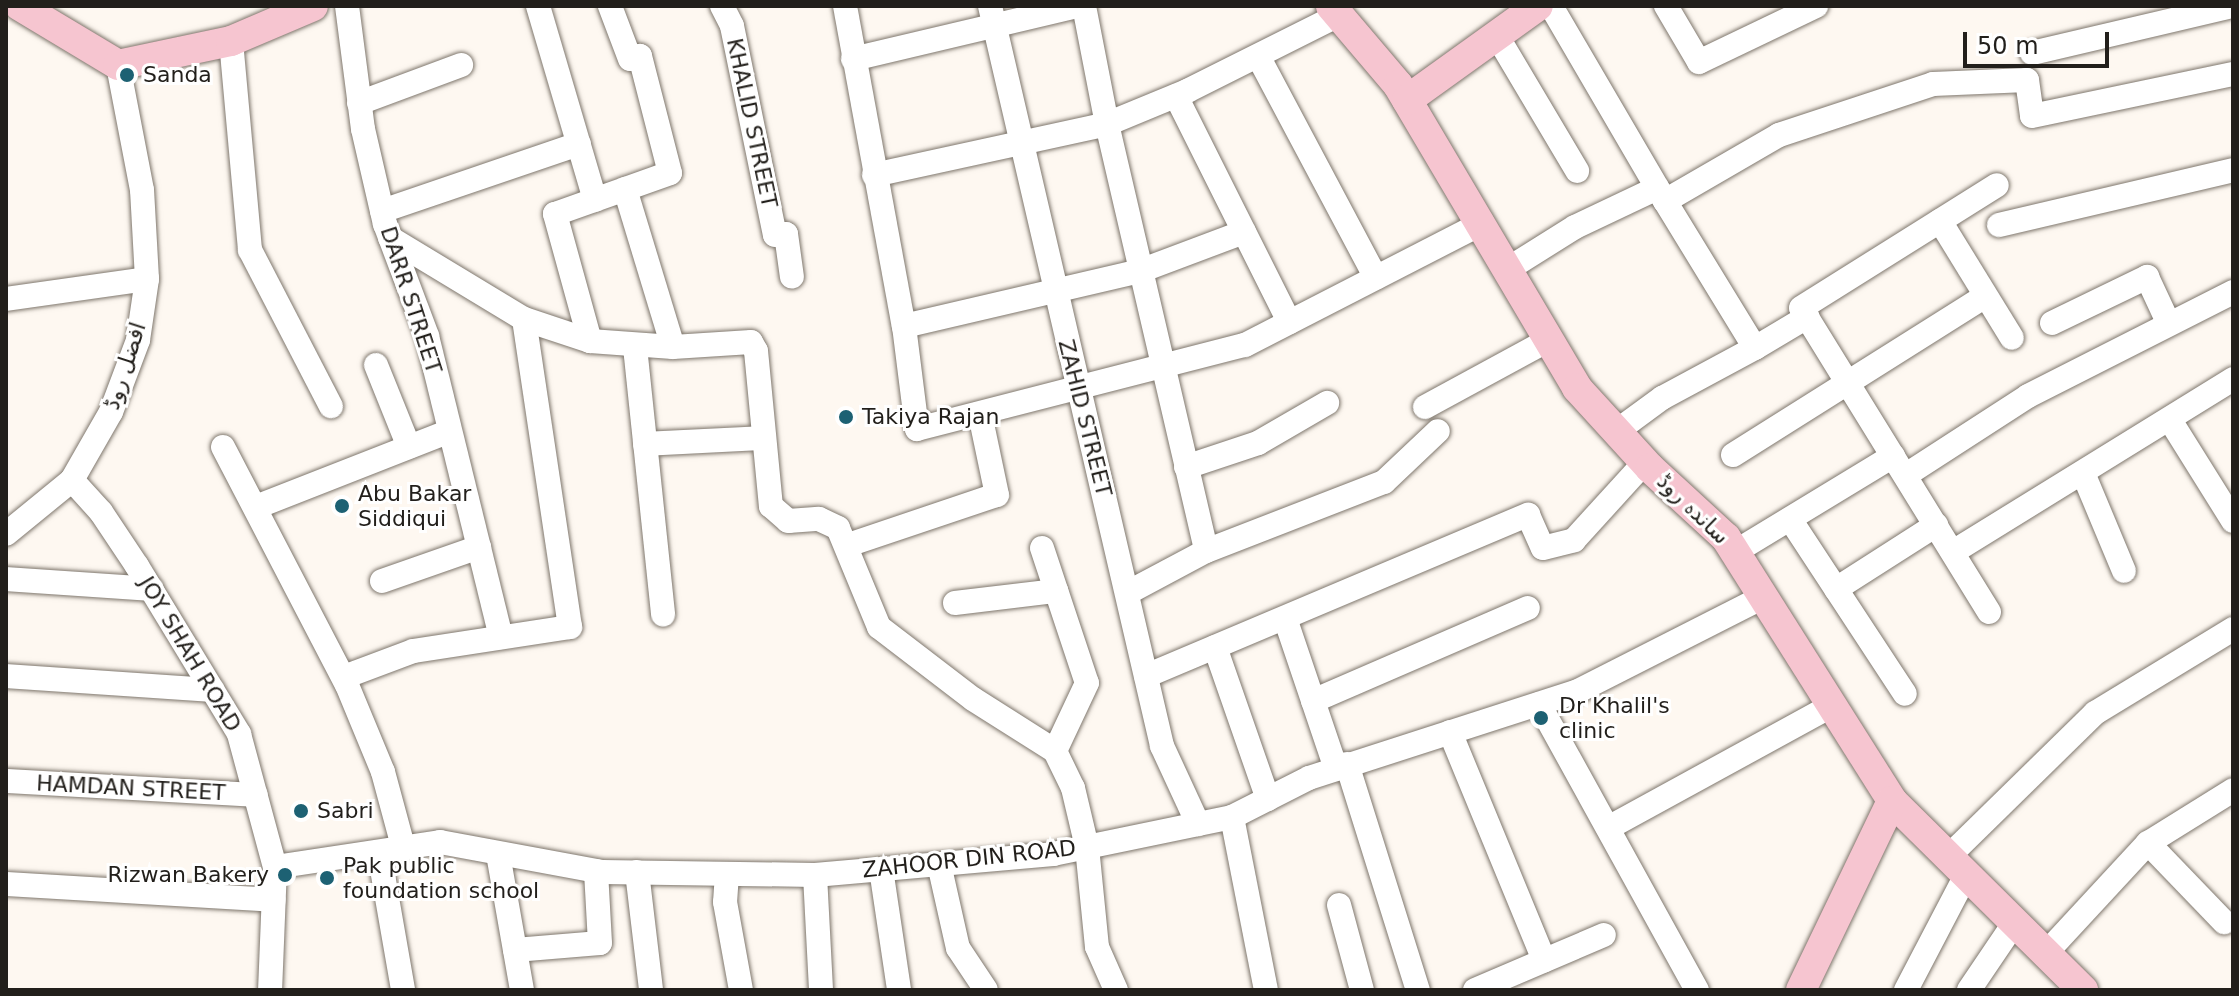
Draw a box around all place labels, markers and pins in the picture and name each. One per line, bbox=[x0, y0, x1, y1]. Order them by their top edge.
place label: Sanda bbox=[143, 62, 212, 88]
marker: Sanda bbox=[118, 66, 136, 84]
place label: Takiya Rajan bbox=[862, 404, 999, 430]
marker: Takiya Rajan bbox=[837, 408, 855, 426]
place label: Abu Bakar Siddiqui bbox=[358, 480, 471, 532]
marker: Abu Bakar Siddiqui bbox=[333, 497, 351, 515]
place label: Dr Khalil's clinic bbox=[1559, 692, 1670, 744]
marker: Dr Khalil's clinic bbox=[1530, 707, 1552, 729]
place label: Sabri bbox=[317, 798, 374, 824]
marker: Sabri bbox=[292, 802, 310, 820]
place label: Pak public foundation school bbox=[343, 852, 539, 904]
place label: Rizwan Bakery bbox=[108, 862, 269, 888]
marker: Rizwan Bakery bbox=[276, 866, 294, 884]
marker: Pak public foundation school bbox=[318, 869, 336, 887]

